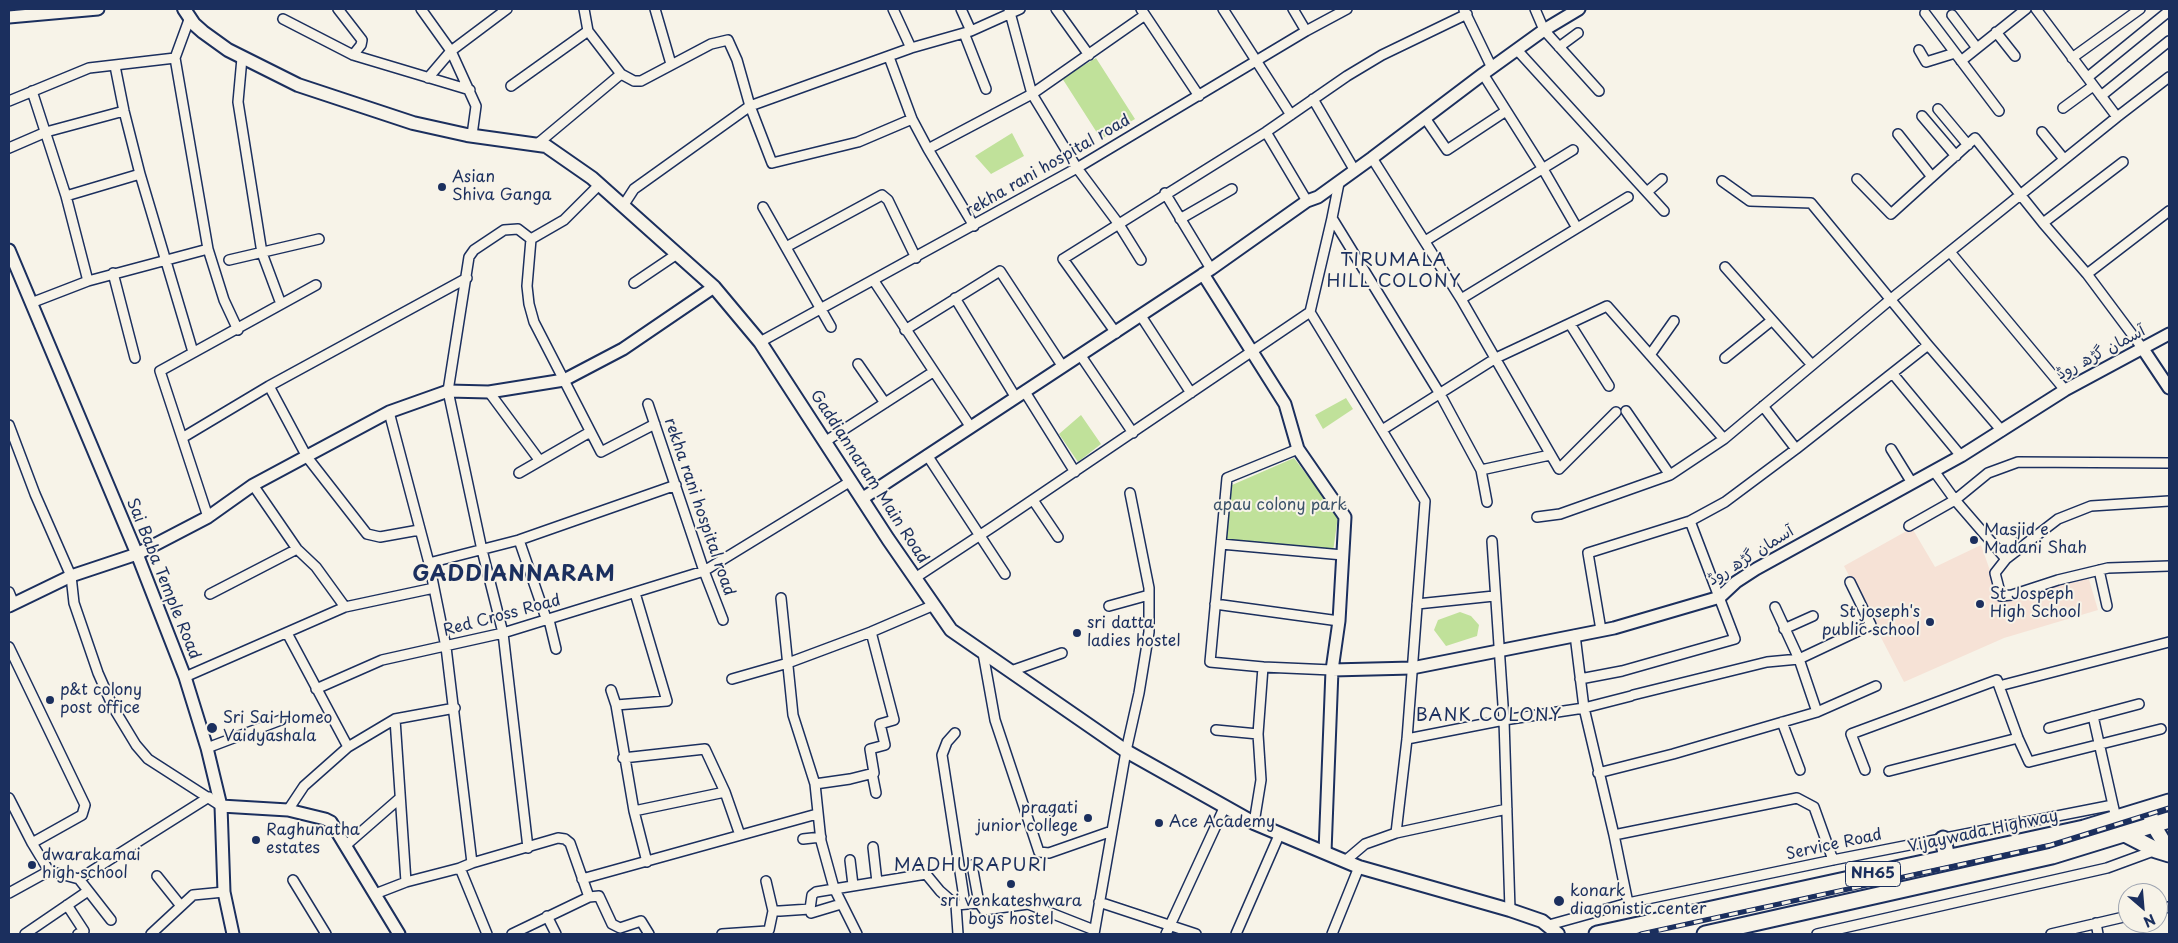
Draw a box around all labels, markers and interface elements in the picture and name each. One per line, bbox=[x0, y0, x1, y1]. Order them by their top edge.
street label: rekha rani hospital road bbox=[962, 111, 1134, 221]
place label: Asian Shiva Ganga bbox=[452, 168, 552, 206]
marker: Asian Shiva Ganga bbox=[436, 181, 448, 193]
district label: TIRUMALA HILL COLONY bbox=[1326, 250, 1462, 292]
street label: آسمان گڑھ روڈ bbox=[2053, 322, 2149, 384]
street label: Gaddiannaram Main Road bbox=[806, 387, 932, 567]
street label: rekha rani hospital road bbox=[659, 415, 739, 599]
street label: Sai Baba Temple Road bbox=[122, 496, 204, 662]
park label: apau colony park bbox=[1213, 496, 1347, 516]
place label: Masjid e Madani Shah bbox=[1984, 521, 2087, 559]
street label: آسمان گڑھ روڈ bbox=[1704, 522, 1798, 590]
marker: Masjid e Madani Shah bbox=[1968, 534, 1980, 546]
district label: GADDIANNARAM bbox=[411, 562, 617, 588]
place label: St Jospeph High School bbox=[1990, 585, 2081, 623]
street label: Red Cross Road bbox=[441, 591, 563, 641]
marker: St Jospeph High School bbox=[1974, 598, 1986, 610]
place label: St joseph's public school bbox=[1822, 603, 1920, 641]
place label: sri datta ladies hostel bbox=[1087, 614, 1180, 652]
marker: St joseph's public school bbox=[1924, 616, 1936, 628]
marker: sri datta ladies hostel bbox=[1071, 627, 1083, 639]
place label: p&t colony post office bbox=[60, 681, 142, 719]
marker: p&t colony post office bbox=[44, 694, 56, 706]
district label: BANK COLONY bbox=[1415, 705, 1563, 727]
place label: Sri Sai Homeo Vaidyashala bbox=[223, 709, 332, 747]
marker: Sri Sai Homeo Vaidyashala bbox=[205, 721, 219, 735]
place label: pragati junior college bbox=[976, 799, 1078, 837]
street label: Vijaywada Highway bbox=[1906, 807, 2060, 857]
marker: pragati junior college bbox=[1082, 812, 1094, 824]
place label: Ace Academy bbox=[1169, 813, 1275, 833]
marker: Ace Academy bbox=[1153, 817, 1165, 829]
place label: Raghunatha estates bbox=[266, 821, 360, 859]
street label: Service Road bbox=[1784, 825, 1884, 865]
marker: Raghunatha estates bbox=[250, 834, 262, 846]
place label: dwarakamai high school bbox=[42, 846, 141, 884]
district label: MADHURAPURI bbox=[892, 855, 1050, 877]
marker: dwarakamai high school bbox=[26, 859, 38, 871]
road number: NH65 bbox=[1846, 862, 1900, 886]
marker: sri venkateshwara boys hostel bbox=[1005, 878, 1017, 890]
place label: konark diagonistic center bbox=[1570, 882, 1706, 920]
north arrow bbox=[2118, 883, 2168, 933]
place label: sri venkateshwara boys hostel bbox=[940, 892, 1082, 930]
marker: konark diagonistic center bbox=[1552, 894, 1566, 908]
text: N bbox=[2140, 909, 2159, 933]

